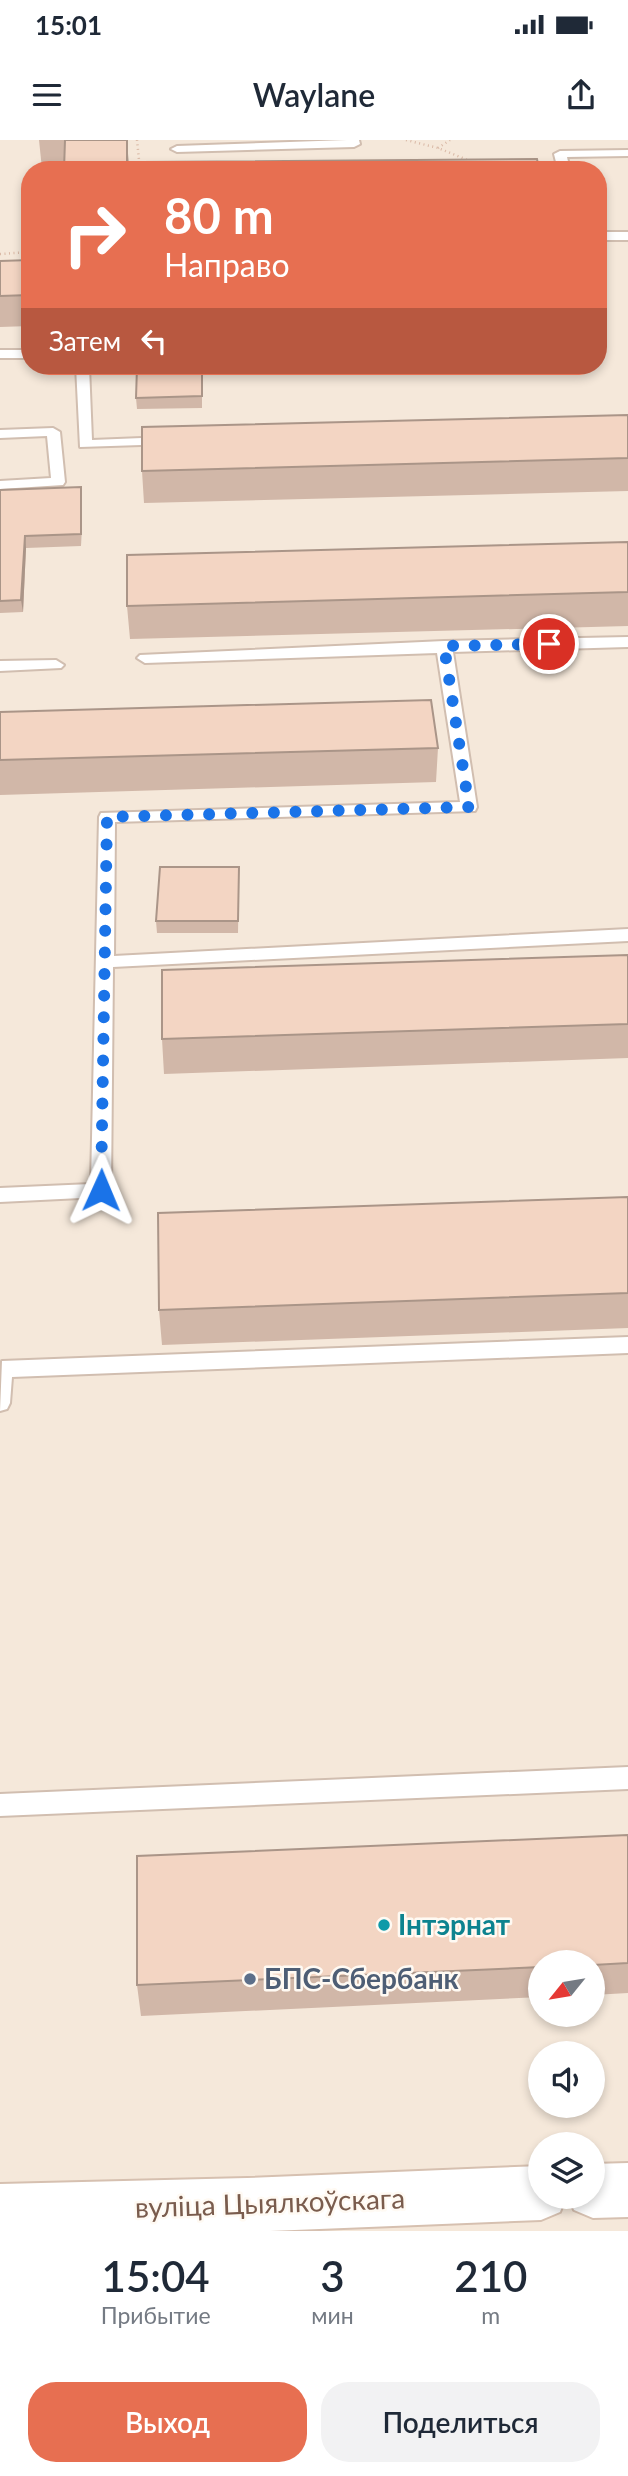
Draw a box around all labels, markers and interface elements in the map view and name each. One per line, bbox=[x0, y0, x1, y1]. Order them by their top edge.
text: 15:01 bbox=[35, 9, 102, 41]
text: Waylane bbox=[253, 75, 375, 114]
icon: menu bbox=[28, 76, 66, 114]
icon: share bbox=[562, 76, 600, 114]
text: 80 m bbox=[164, 186, 274, 244]
icon: right bbox=[49, 189, 140, 280]
text: Направо bbox=[164, 245, 290, 284]
icon: left bbox=[135, 322, 173, 360]
text: Затем bbox=[49, 325, 121, 357]
pin bbox=[519, 614, 579, 674]
icon: arrive bbox=[530, 625, 568, 663]
position arrow bbox=[64, 1153, 138, 1227]
place label: Інтэрнат bbox=[398, 1907, 511, 1941]
marker: Інтэрнат bbox=[376, 1917, 392, 1933]
north arrow bbox=[528, 1950, 606, 2026]
map controls bbox=[528, 1950, 605, 2209]
place label: БПС-Сбербанк bbox=[264, 1961, 459, 1995]
marker: БПС-Сбербанк bbox=[242, 1971, 258, 1987]
button: sound bbox=[528, 2041, 605, 2118]
button: layers bbox=[528, 2132, 605, 2209]
street label: вуліца Цыялкоўскага bbox=[134, 2180, 406, 2224]
text: 15:04 bbox=[102, 2251, 210, 2301]
text: 3 bbox=[320, 2251, 345, 2301]
text: 210 bbox=[454, 2251, 527, 2301]
text: Прибытие bbox=[101, 2301, 211, 2329]
text: мин bbox=[311, 2301, 354, 2329]
text: m bbox=[481, 2301, 500, 2329]
button: Выход bbox=[28, 2382, 307, 2462]
button: Поделиться bbox=[321, 2382, 600, 2462]

